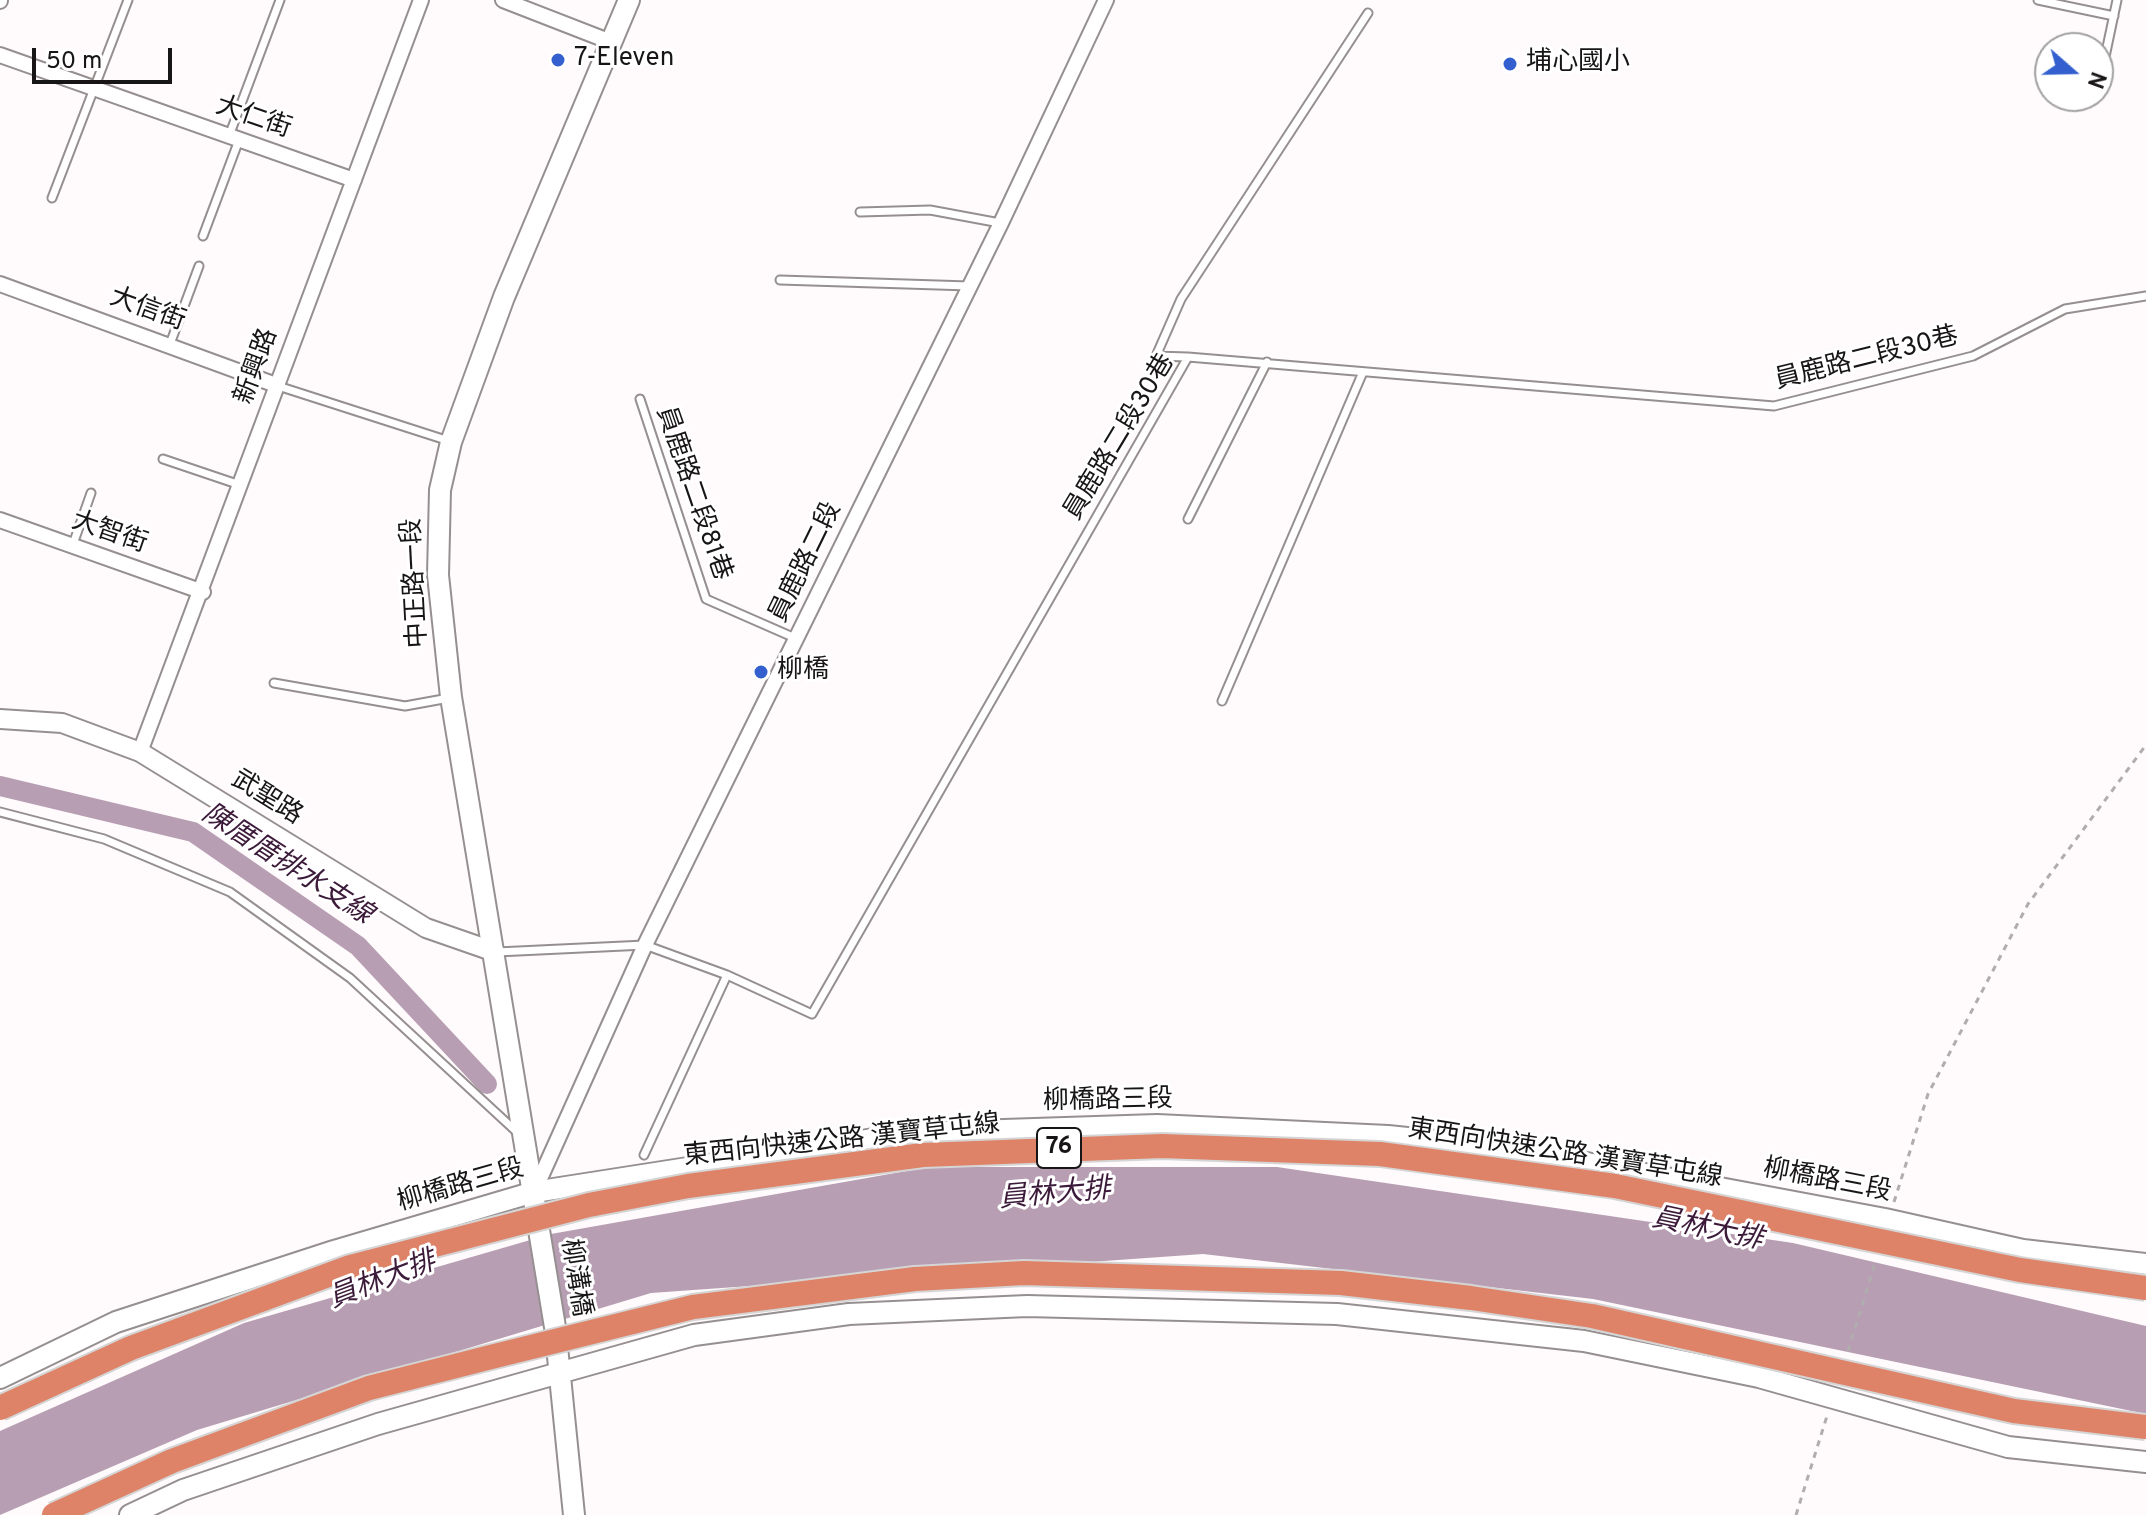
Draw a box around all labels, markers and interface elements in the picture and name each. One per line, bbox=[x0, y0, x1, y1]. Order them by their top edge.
scale bar bbox=[36, 32, 176, 82]
north arrow bbox=[2034, 32, 2114, 112]
place label: 7-Eleven bbox=[574, 44, 674, 76]
text: 50 m bbox=[46, 47, 102, 77]
place label: 埔心國小 bbox=[1526, 48, 1630, 80]
marker: 7-Eleven bbox=[549, 51, 567, 69]
marker: 埔心國小 bbox=[1501, 55, 1519, 73]
text: N bbox=[2080, 68, 2111, 92]
street label: 大仁街 bbox=[211, 92, 295, 146]
street label: 大信街 bbox=[105, 283, 189, 339]
street label: 員鹿路二段30巷 bbox=[1772, 322, 1962, 398]
street label: 新興路 bbox=[230, 325, 286, 409]
street label: 員鹿路二段30巷 bbox=[1059, 349, 1183, 527]
street label: 員鹿路二段81巷 bbox=[648, 403, 736, 585]
street label: 員鹿路二段 bbox=[764, 498, 850, 628]
street label: 大智街 bbox=[67, 507, 151, 561]
street label: 中正路一段 bbox=[398, 517, 436, 649]
place label: 柳橋 bbox=[777, 656, 829, 688]
marker: 柳橋 bbox=[752, 663, 770, 681]
street label: 武聖路 bbox=[225, 765, 307, 833]
water label: 陳厝厝排水支線 bbox=[195, 799, 377, 933]
street label: 柳橋路三段 bbox=[1043, 1085, 1173, 1119]
street label: 東西向快速公路 漢寶草屯線 bbox=[682, 1110, 1002, 1174]
street label: 東西向快速公路 漢寶草屯線 bbox=[1405, 1115, 1725, 1195]
road number: 76 bbox=[1037, 1128, 1081, 1168]
street label: 柳橋路三段 bbox=[394, 1154, 528, 1220]
street label: 柳橋路三段 bbox=[1760, 1154, 1894, 1210]
water label: 員林大排 bbox=[998, 1174, 1112, 1218]
water label: 員林大排 bbox=[1649, 1203, 1765, 1259]
street label: 柳溝橋 bbox=[552, 1237, 596, 1319]
water label: 員林大排 bbox=[325, 1246, 441, 1318]

